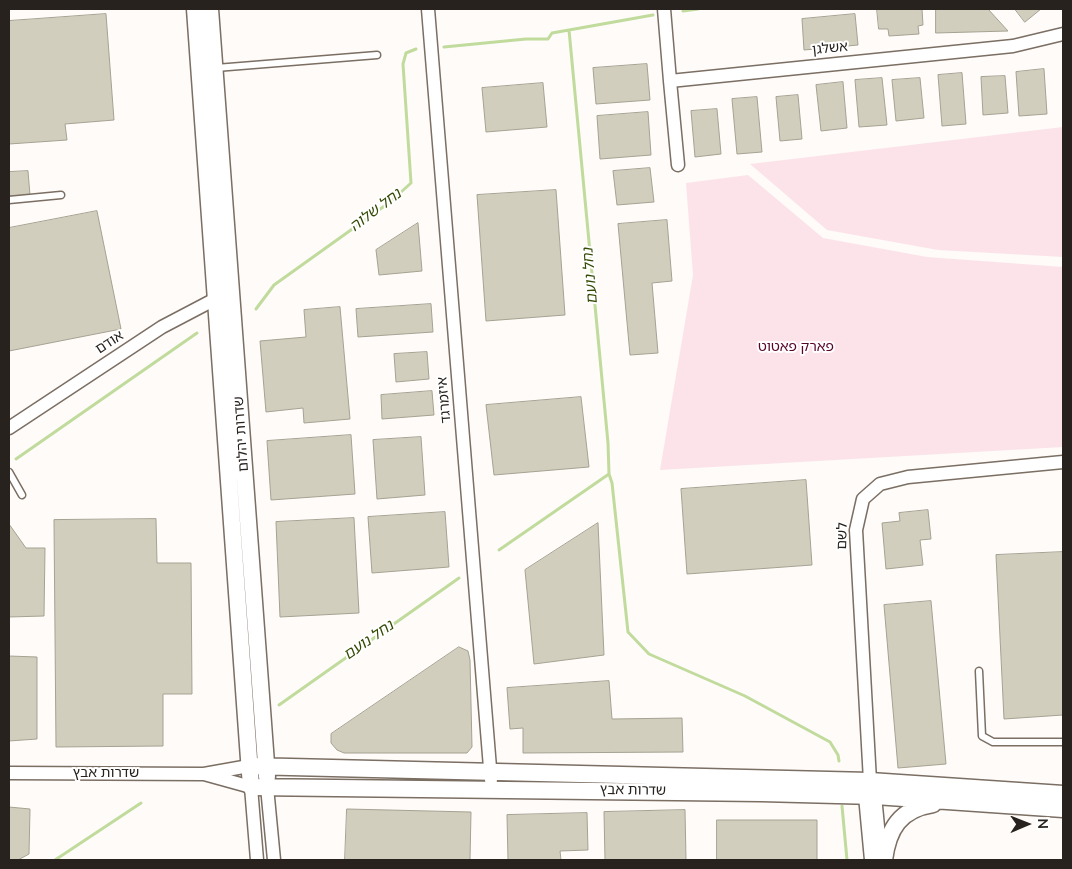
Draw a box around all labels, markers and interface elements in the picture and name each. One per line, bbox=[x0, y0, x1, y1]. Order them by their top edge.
street label: אשלגן bbox=[811, 39, 849, 59]
water label: נחל שלוה bbox=[347, 186, 405, 236]
water label: נחל נועם bbox=[580, 247, 602, 305]
street label: אודם bbox=[93, 328, 127, 358]
park label: פארק פאטוט bbox=[758, 340, 834, 356]
street label: איזמרגד bbox=[435, 376, 455, 424]
street label: שדרות יהלום bbox=[231, 396, 253, 472]
street label: לשם bbox=[834, 522, 852, 550]
water label: נחל נועם bbox=[341, 617, 397, 665]
street label: שדרות אבץ bbox=[73, 766, 139, 782]
street label: שדרות אבץ bbox=[600, 782, 666, 800]
north arrow bbox=[1002, 799, 1052, 849]
text: N bbox=[1033, 818, 1052, 829]

